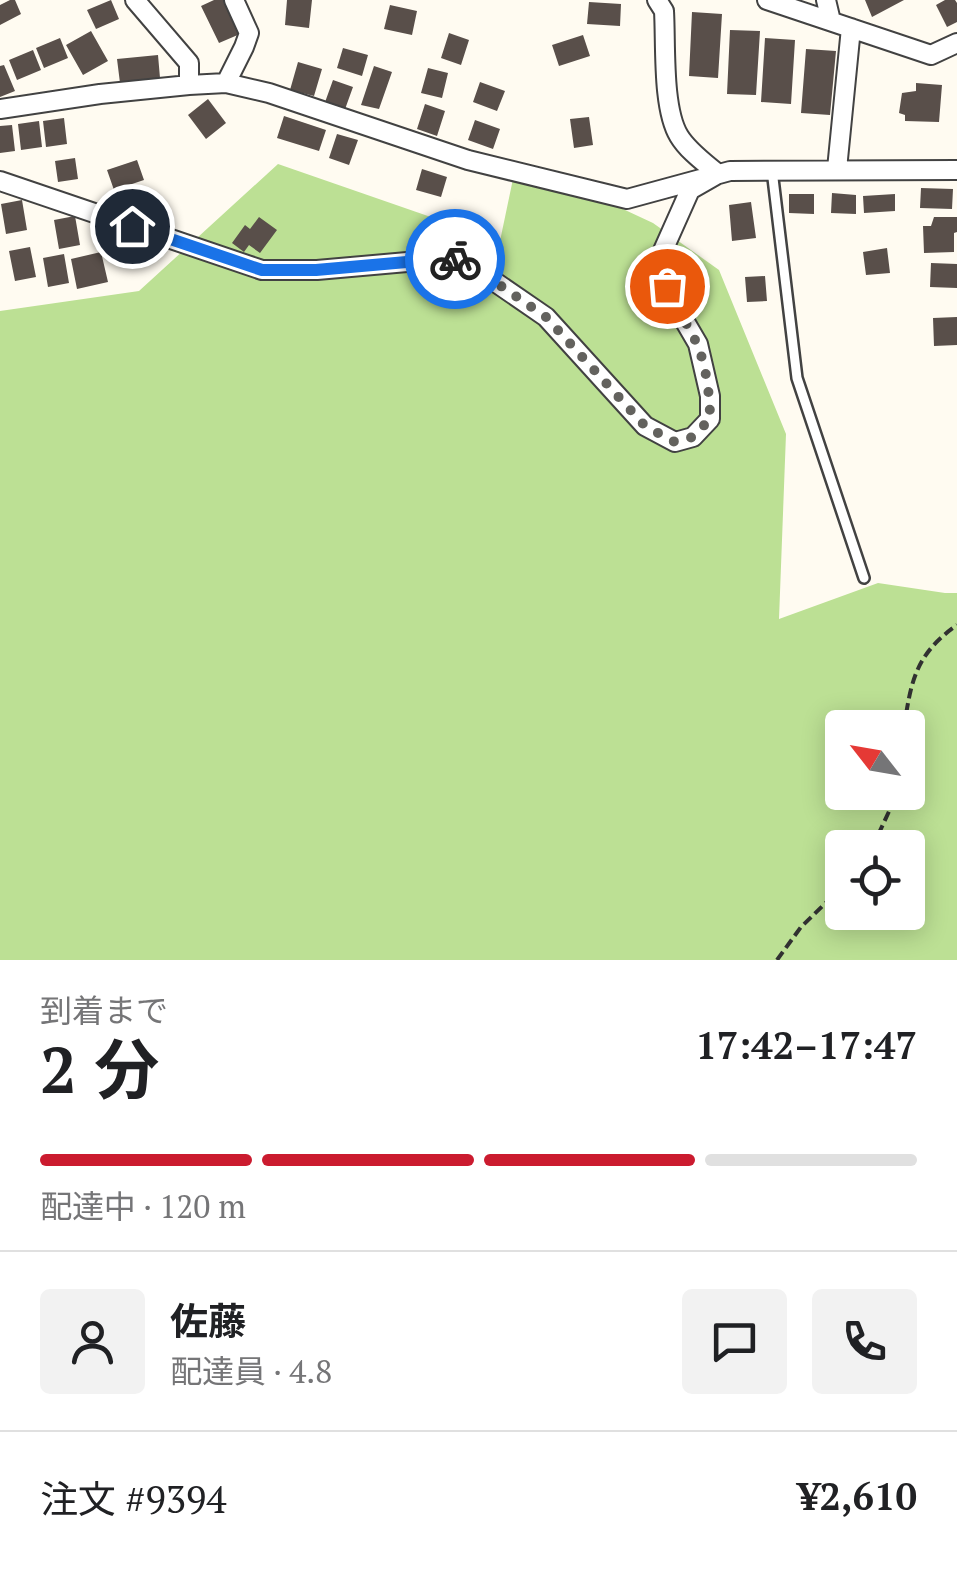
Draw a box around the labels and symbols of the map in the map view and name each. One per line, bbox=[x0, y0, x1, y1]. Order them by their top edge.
pin bbox=[90, 184, 175, 269]
courier bbox=[405, 209, 505, 309]
pin bbox=[625, 244, 710, 329]
north arrow bbox=[825, 710, 925, 810]

